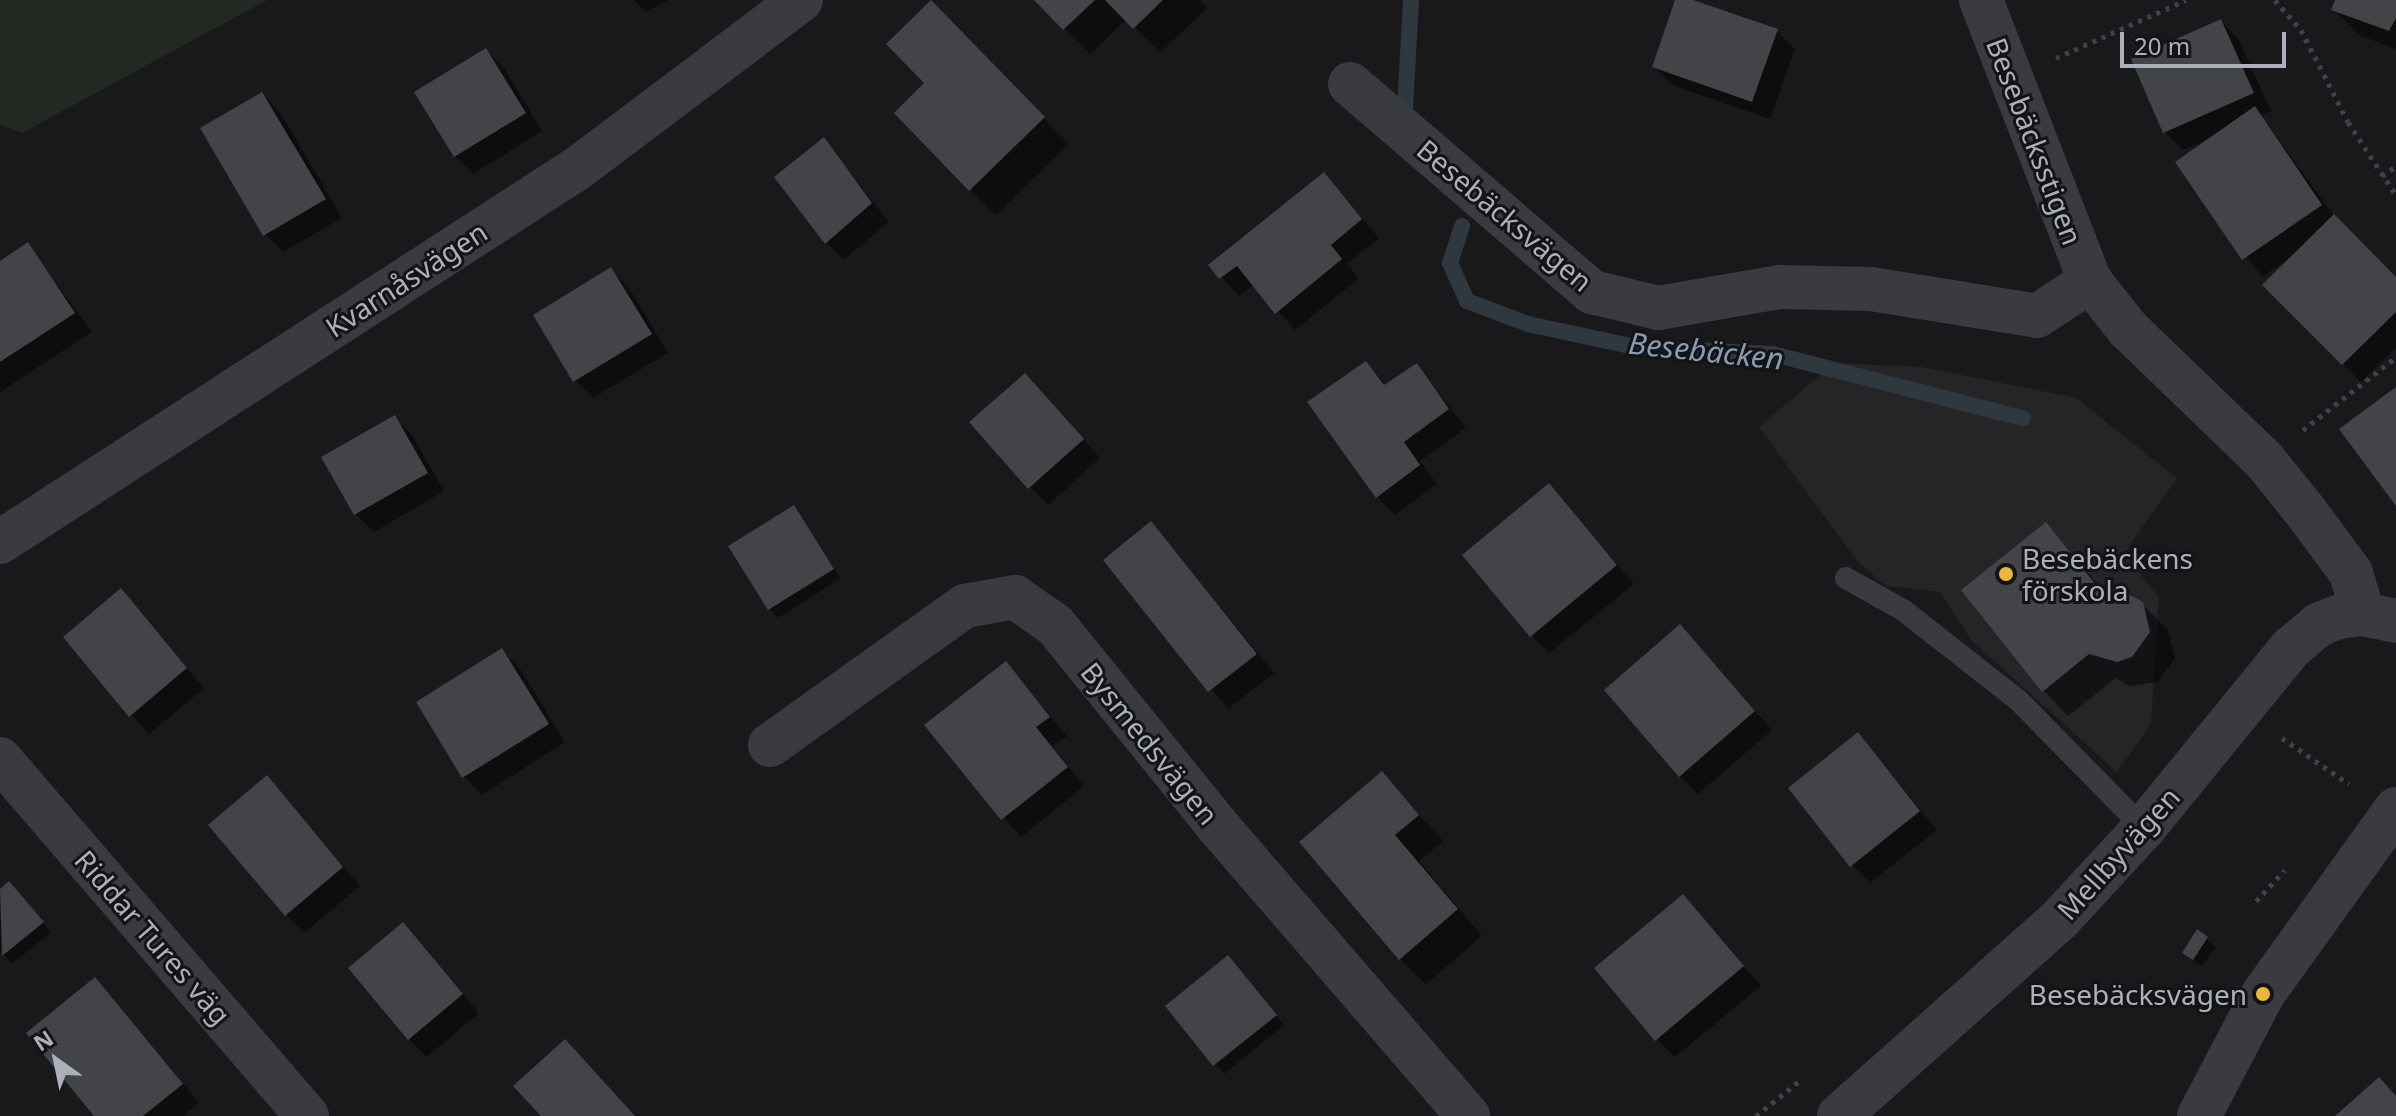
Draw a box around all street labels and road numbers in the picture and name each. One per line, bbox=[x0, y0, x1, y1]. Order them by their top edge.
street label: Besebäcksstigen bbox=[1980, 33, 2090, 249]
street label: Besebäcksvägen bbox=[1411, 132, 1599, 298]
street label: Kvarnåsvägen bbox=[319, 214, 493, 344]
street label: Bysmedsvägen bbox=[1074, 655, 1226, 831]
street label: Mellbyvägen bbox=[2050, 780, 2186, 926]
street label: Riddar Tures väg bbox=[68, 843, 238, 1031]

